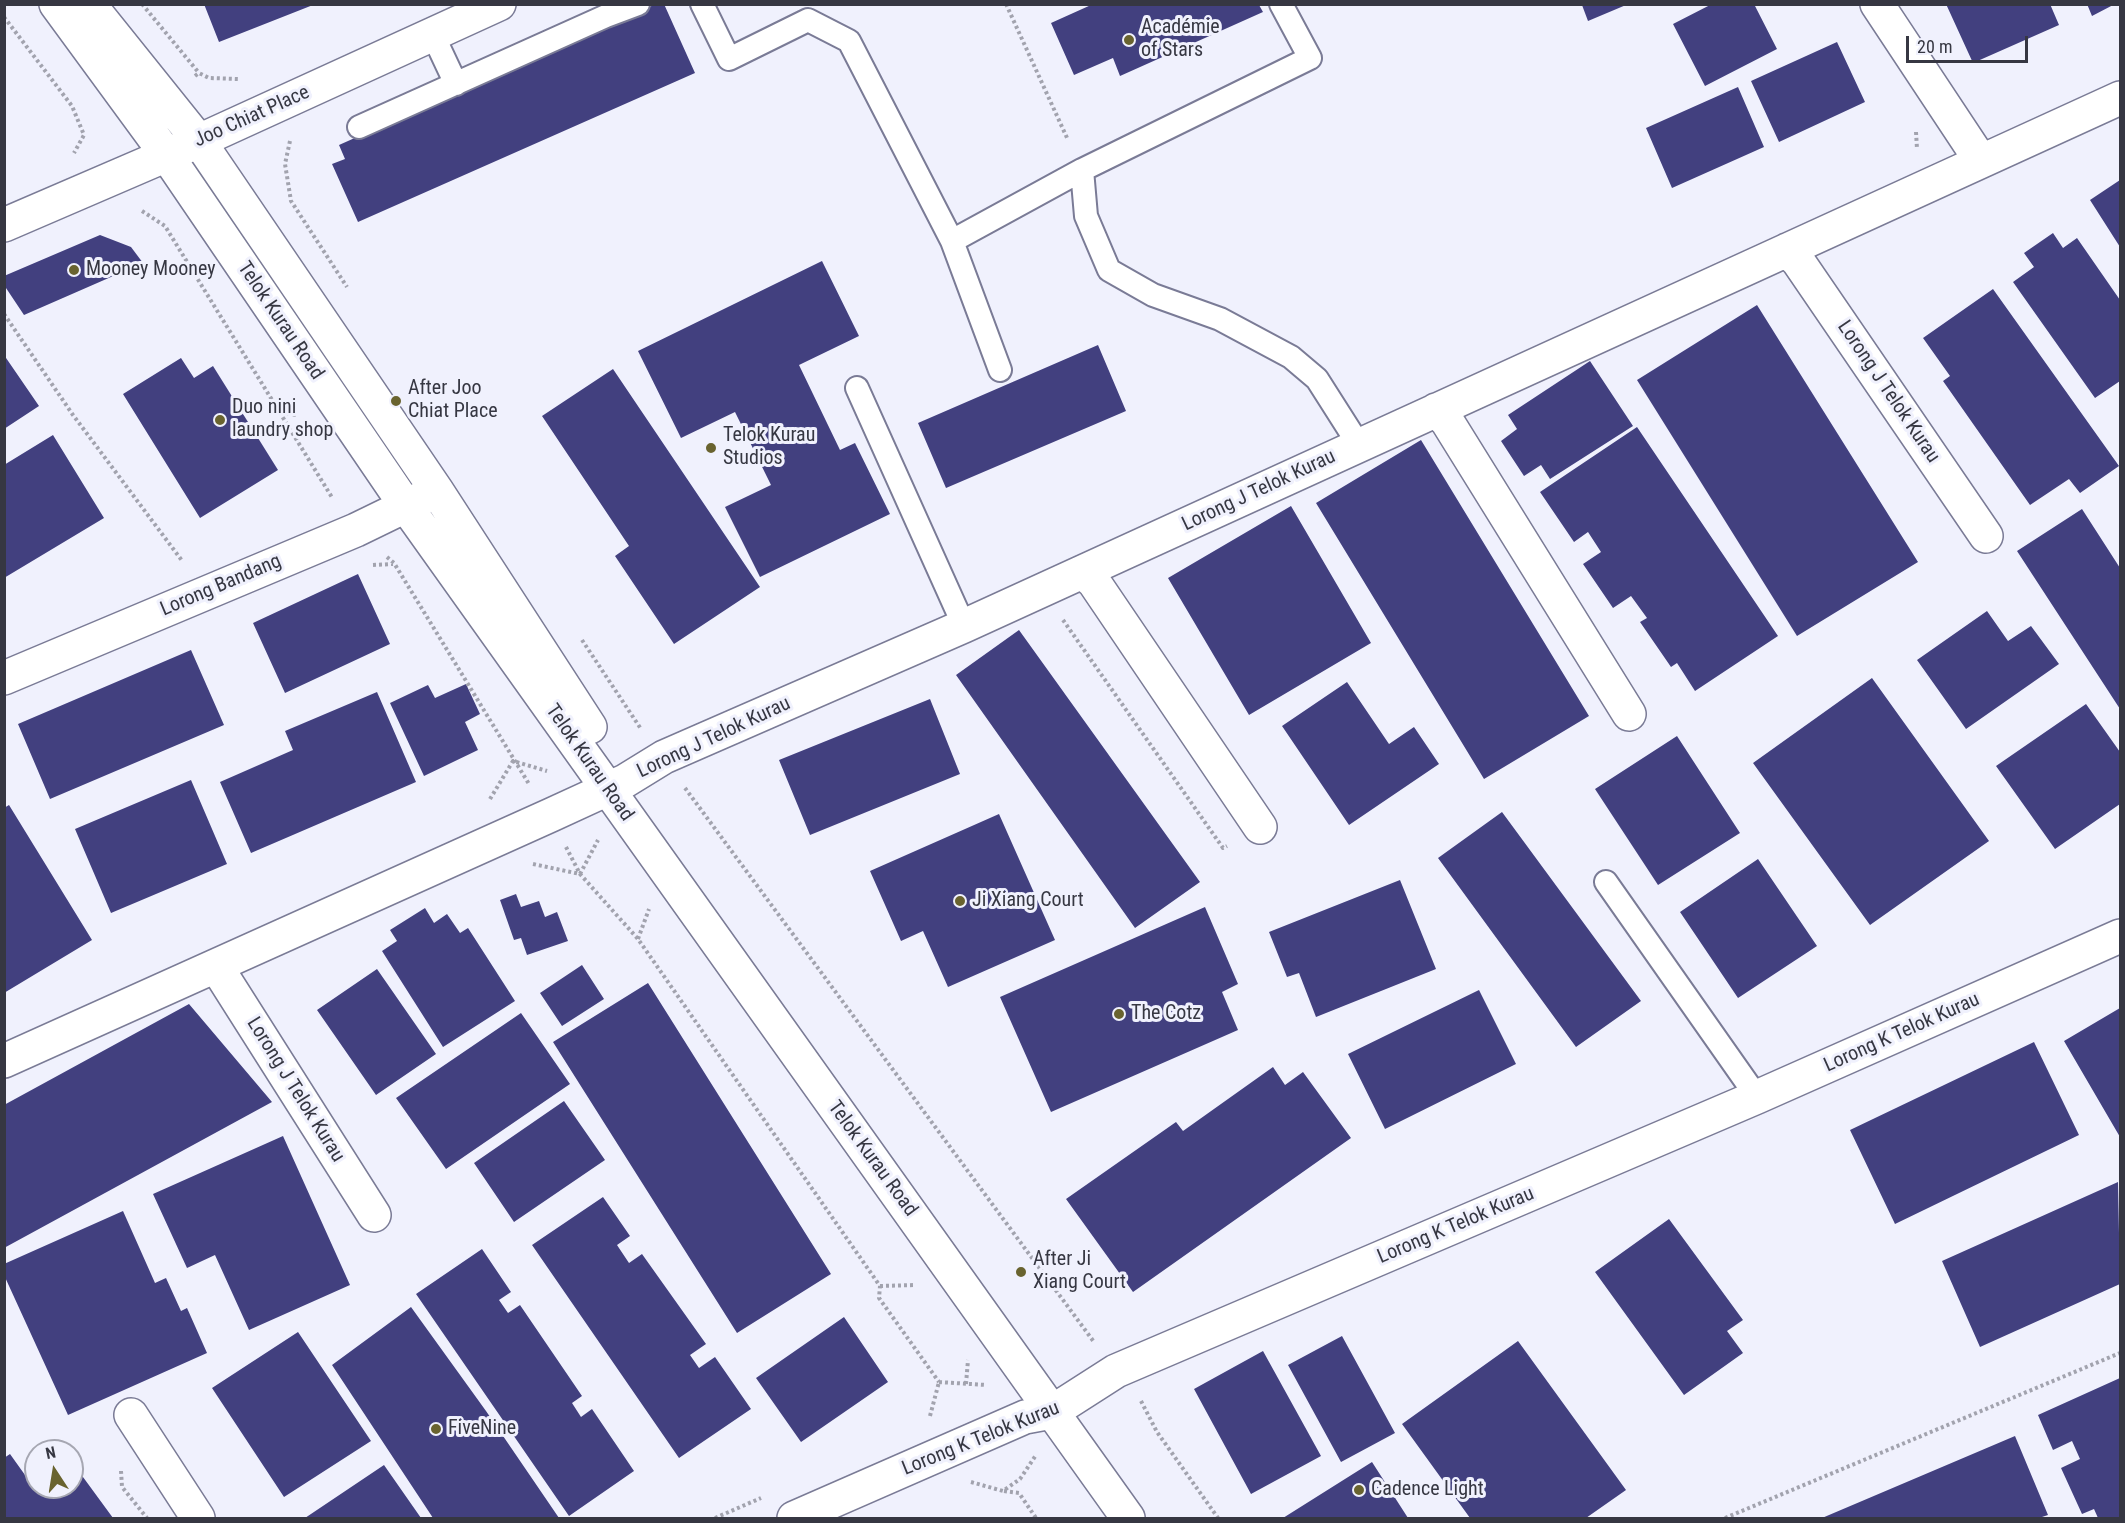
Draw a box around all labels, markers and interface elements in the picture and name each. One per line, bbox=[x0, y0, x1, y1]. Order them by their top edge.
place label: Académie of Stars bbox=[1141, 16, 1220, 63]
scale bar bbox=[1909, 24, 2030, 62]
marker: Académie of Stars bbox=[1122, 33, 1136, 47]
text: 20 m bbox=[1917, 36, 1952, 57]
street label: Joo Chiat Place bbox=[191, 81, 313, 153]
street label: Telok Kurau Road bbox=[232, 257, 328, 385]
place label: Mooney Mooney bbox=[86, 258, 215, 282]
marker: Mooney Mooney bbox=[67, 263, 81, 277]
street label: Lorong J Telok Kurau bbox=[1832, 316, 1944, 468]
place label: After Joo Chiat Place bbox=[408, 377, 498, 424]
marker: After Joo Chiat Place bbox=[389, 394, 403, 408]
place label: Duo nini laundry shop bbox=[232, 396, 333, 443]
marker: Duo nini laundry shop bbox=[213, 413, 227, 427]
place label: Telok Kurau Studios bbox=[723, 424, 815, 471]
marker: Telok Kurau Studios bbox=[704, 441, 718, 455]
street label: Lorong J Telok Kurau bbox=[1179, 445, 1339, 537]
street label: Lorong Bandang bbox=[157, 550, 285, 622]
street label: Lorong J Telok Kurau bbox=[634, 692, 794, 784]
street label: Telok Kurau Road bbox=[540, 700, 638, 826]
place label: Ji Xiang Court bbox=[972, 889, 1084, 913]
marker: Ji Xiang Court bbox=[953, 894, 967, 908]
street label: Lorong K Telok Kurau bbox=[1821, 988, 1983, 1078]
place label: The Cotz bbox=[1131, 1002, 1201, 1026]
marker: The Cotz bbox=[1112, 1007, 1126, 1021]
street label: Lorong J Telok Kurau bbox=[241, 1013, 349, 1167]
street label: Telok Kurau Road bbox=[822, 1096, 922, 1222]
street label: Lorong K Telok Kurau bbox=[1374, 1182, 1538, 1270]
place label: After Ji Xiang Court bbox=[1033, 1248, 1126, 1295]
marker: After Ji Xiang Court bbox=[1014, 1265, 1028, 1279]
street label: Lorong K Telok Kurau bbox=[899, 1397, 1063, 1481]
place label: FiveNine bbox=[448, 1417, 516, 1441]
marker: FiveNine bbox=[429, 1422, 443, 1436]
north arrow bbox=[24, 1439, 84, 1499]
text: N bbox=[44, 1443, 57, 1463]
place label: Cadence Light bbox=[1371, 1478, 1484, 1502]
marker: Cadence Light bbox=[1352, 1483, 1366, 1497]

